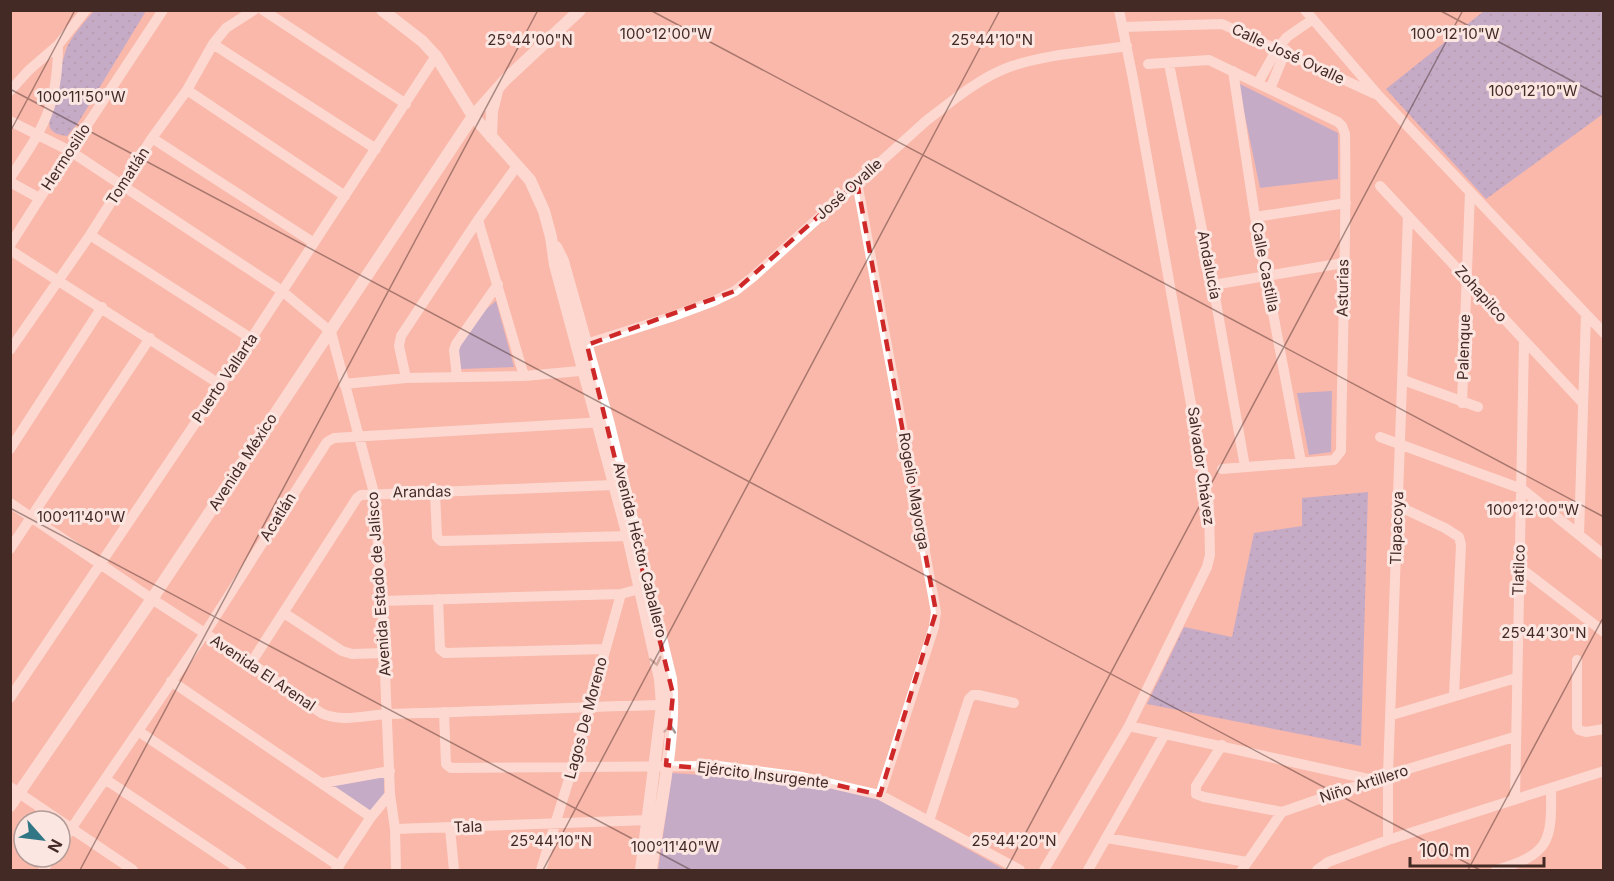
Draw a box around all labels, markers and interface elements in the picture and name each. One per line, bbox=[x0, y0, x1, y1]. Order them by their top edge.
street label: Calle José Ovalle bbox=[1229, 19, 1348, 88]
text: 100°12'00"W bbox=[620, 24, 712, 43]
text: 100°12'10"W bbox=[1411, 24, 1500, 43]
text: 25°44'00"N bbox=[487, 30, 573, 49]
text: 25°44'10"N bbox=[951, 30, 1033, 49]
text: 100°12'10"W bbox=[1489, 81, 1578, 100]
text: 100°11'50"W bbox=[37, 87, 126, 106]
street label: Hermosillo bbox=[37, 120, 94, 194]
street label: Tomatlán bbox=[102, 143, 153, 208]
street label: José Ovalle bbox=[812, 154, 886, 223]
street label: Calle Castilla bbox=[1247, 220, 1284, 313]
street label: Andalucía bbox=[1193, 229, 1225, 301]
street label: Asturias bbox=[1332, 259, 1353, 317]
street label: Zohapilco bbox=[1451, 261, 1512, 326]
street label: Palenque bbox=[1453, 314, 1474, 380]
street label: Puerto Vallarta bbox=[188, 329, 262, 426]
street label: Salvador Chávez bbox=[1184, 405, 1219, 526]
street label: Avenida México bbox=[204, 410, 281, 514]
street label: Rogelio Mayorga bbox=[895, 431, 934, 551]
street label: Avenida Héctor Caballero bbox=[609, 460, 671, 640]
street label: Arandas bbox=[392, 481, 452, 502]
street label: Acatlán bbox=[255, 489, 300, 544]
street label: Avenida Estado de Jalisco bbox=[363, 491, 394, 677]
street label: Tlapacoya bbox=[1386, 491, 1407, 565]
text: 100°12'00"W bbox=[1487, 500, 1579, 519]
text: 100°11'40"W bbox=[37, 507, 125, 526]
street label: Tlatilco bbox=[1508, 544, 1529, 596]
text: 25°44'30"N bbox=[1501, 623, 1587, 642]
street label: Avenida El Arenal bbox=[207, 630, 320, 715]
street label: Lagos De Moreno bbox=[560, 655, 611, 781]
one-way arrow bbox=[649, 656, 662, 666]
one-way arrow bbox=[663, 725, 676, 734]
street label: Ejército Insurgente bbox=[696, 757, 830, 792]
street label: Niño Artillero bbox=[1317, 760, 1411, 807]
north arrow bbox=[12, 809, 72, 869]
street label: Tala bbox=[453, 816, 483, 837]
scale bar bbox=[1410, 830, 1544, 868]
text: 25°44'10"N bbox=[510, 831, 592, 850]
text: 25°44'20"N bbox=[971, 831, 1057, 850]
text: N bbox=[44, 836, 67, 856]
text: 100°11'40"W bbox=[631, 837, 719, 856]
text: 100 m bbox=[1419, 840, 1470, 861]

